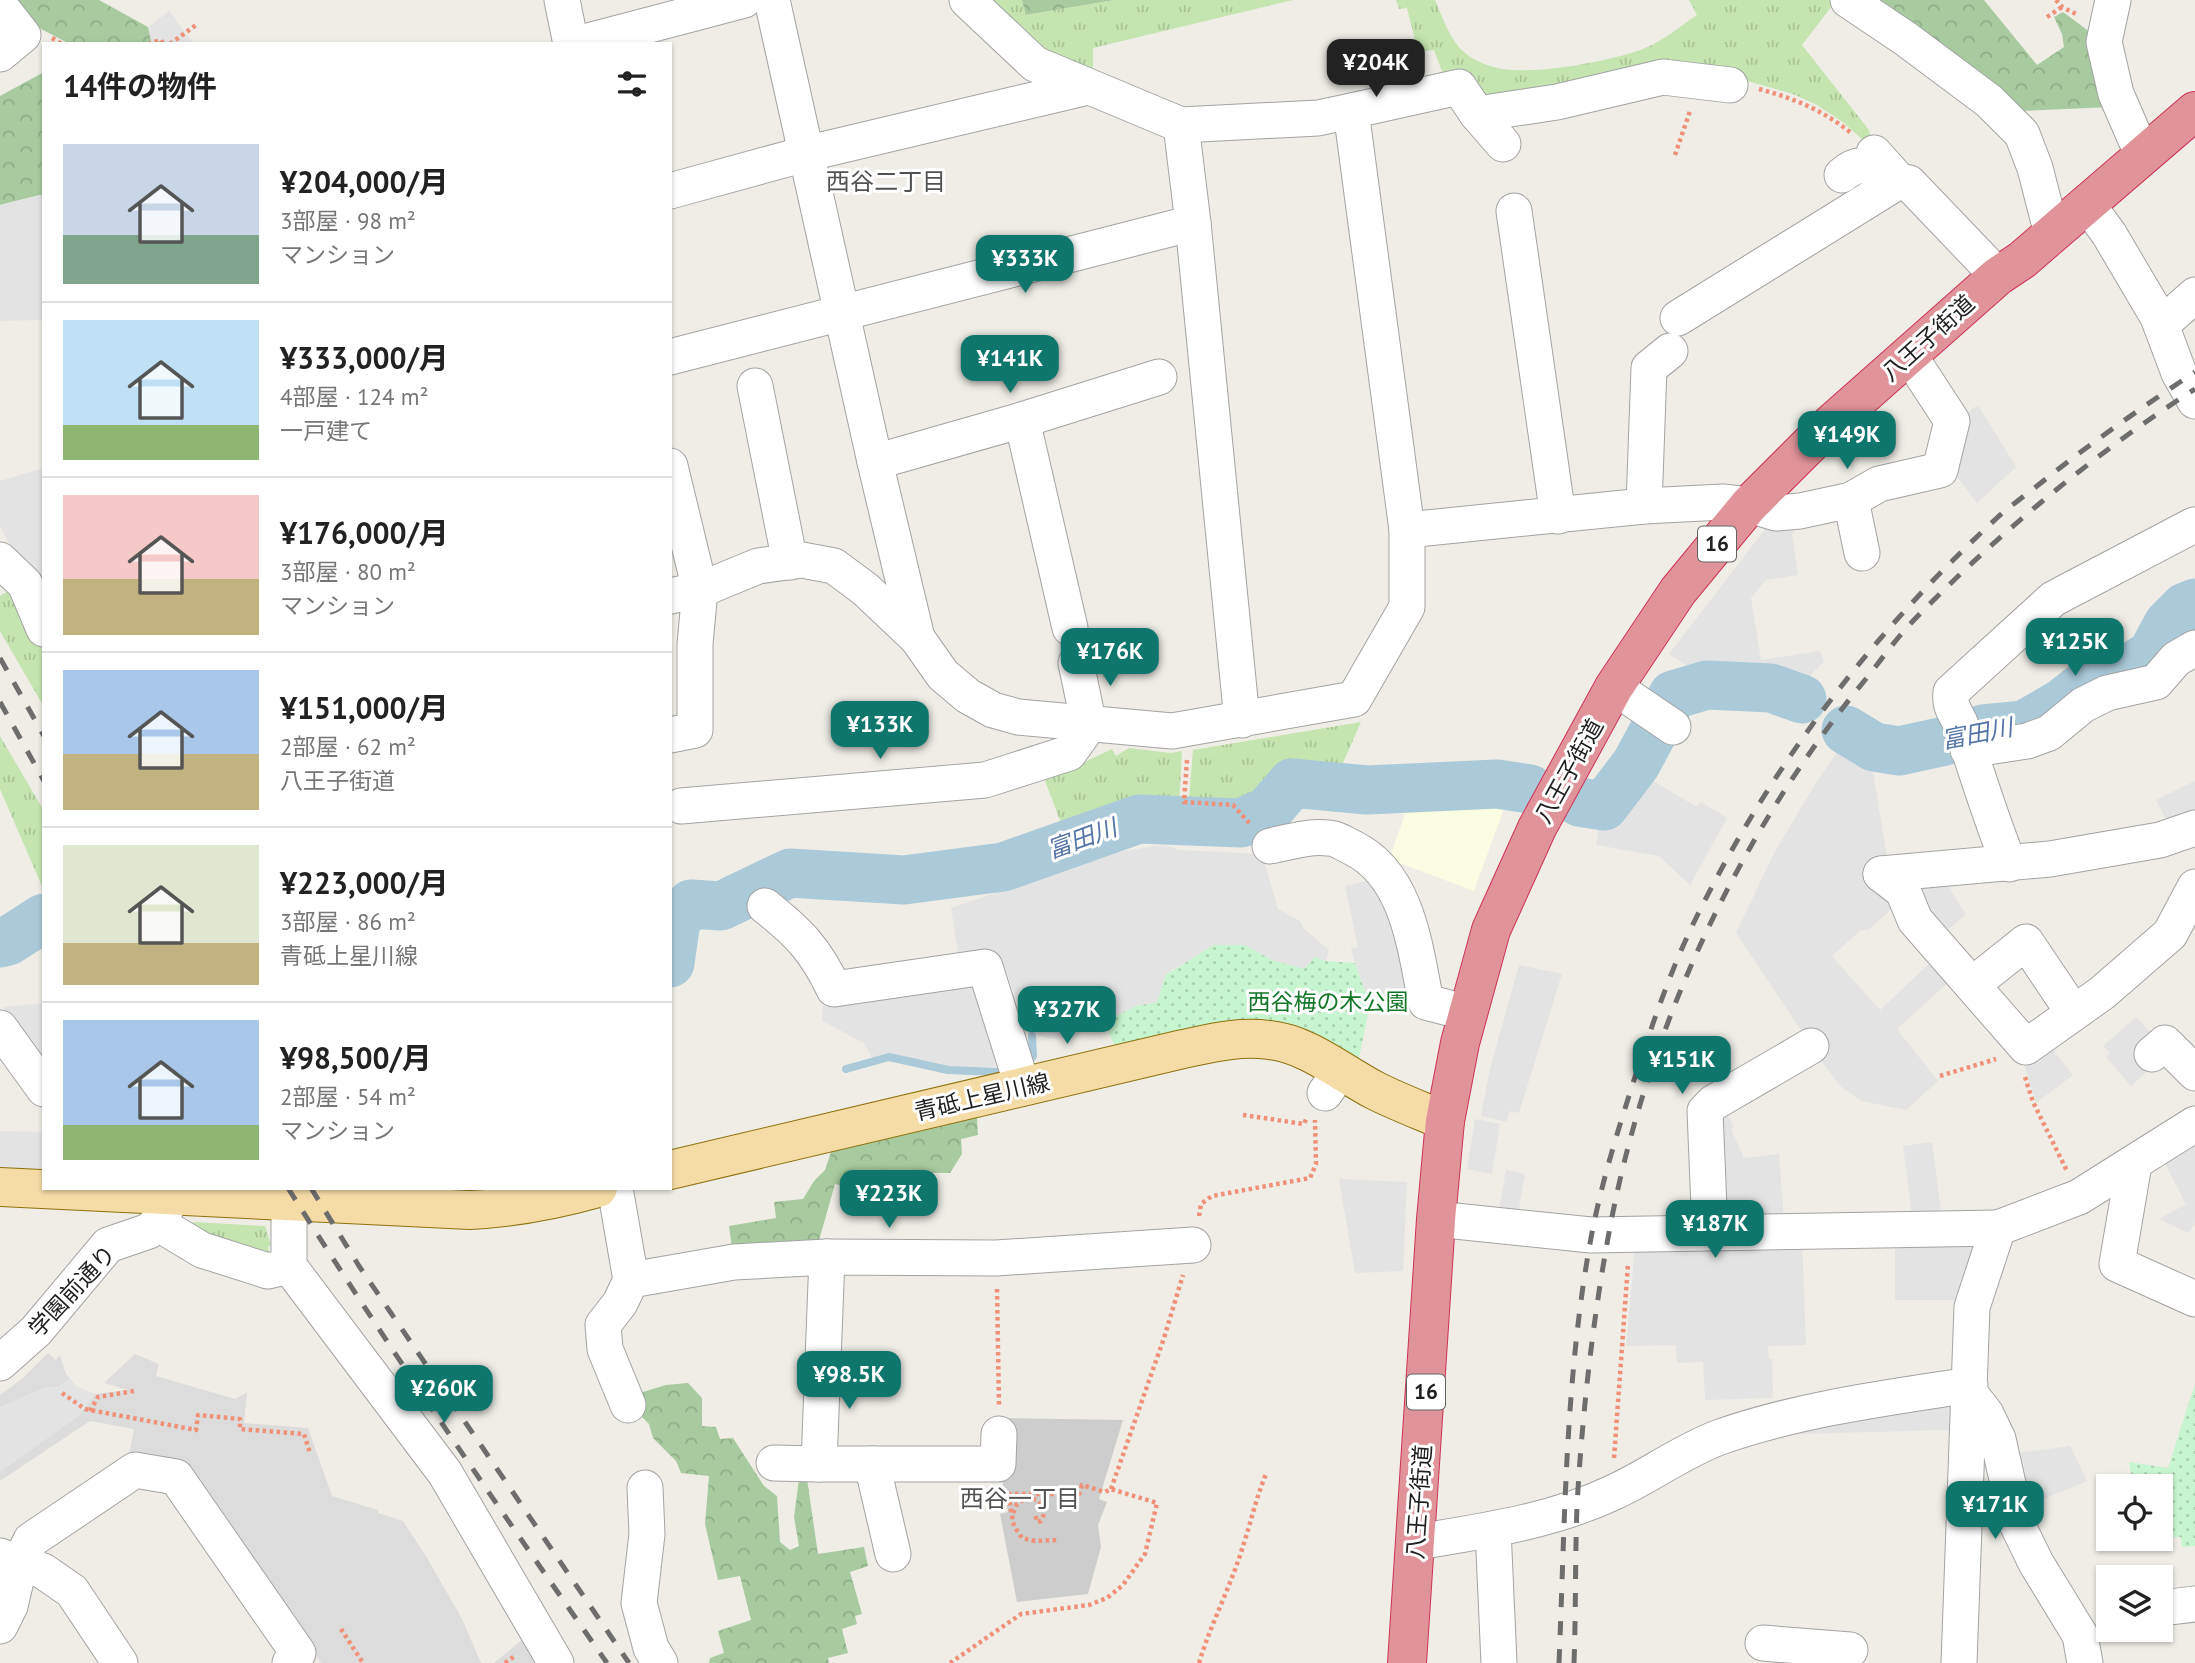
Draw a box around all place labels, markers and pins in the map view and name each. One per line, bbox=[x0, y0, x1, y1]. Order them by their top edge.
pin: ¥204K bbox=[1327, 40, 1425, 99]
pin: ¥333K bbox=[976, 236, 1074, 295]
pin: ¥141K bbox=[961, 336, 1059, 395]
pin: ¥149K bbox=[1798, 412, 1896, 471]
pin: ¥125K bbox=[2026, 618, 2124, 678]
pin: ¥176K bbox=[1061, 628, 1159, 688]
pin: ¥133K bbox=[831, 702, 929, 761]
pin: ¥327K bbox=[1018, 986, 1116, 1046]
pin: ¥151K bbox=[1633, 1036, 1731, 1096]
pin: ¥223K bbox=[840, 1170, 938, 1230]
pin: ¥187K bbox=[1666, 1200, 1764, 1260]
pin: ¥98.5K bbox=[792, 1352, 906, 1411]
pin: ¥260K bbox=[395, 1366, 493, 1425]
pin: ¥171K bbox=[1946, 1482, 2044, 1541]

